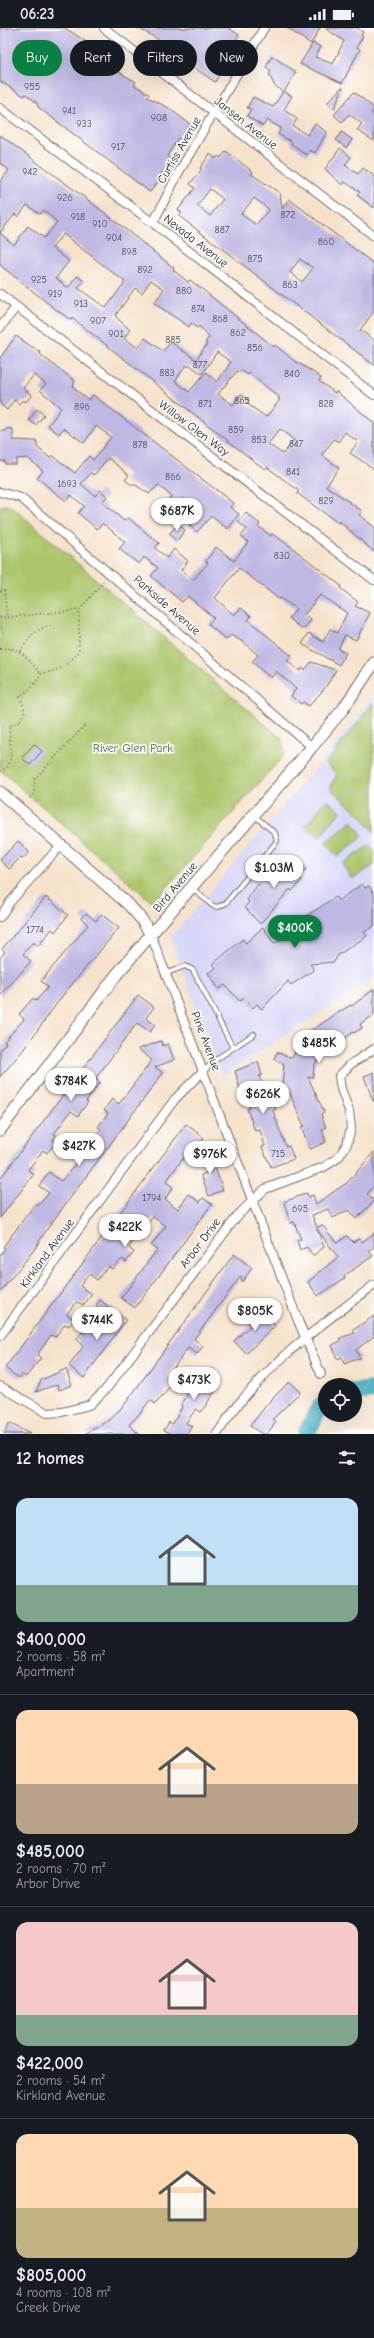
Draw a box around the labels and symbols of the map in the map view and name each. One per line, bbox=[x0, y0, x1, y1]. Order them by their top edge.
house number: 955 bbox=[24, 81, 40, 93]
street label: Jansen Avenue bbox=[212, 94, 280, 152]
house number: 941 bbox=[62, 105, 76, 117]
house number: 908 bbox=[151, 112, 167, 124]
street label: Curtiss Avenue bbox=[154, 114, 204, 186]
house number: 933 bbox=[76, 118, 92, 130]
house number: 917 bbox=[111, 141, 125, 153]
house number: 942 bbox=[22, 166, 38, 178]
house number: 926 bbox=[57, 192, 73, 204]
house number: 872 bbox=[280, 209, 296, 221]
house number: 918 bbox=[71, 211, 85, 223]
street label: Nevada Avenue bbox=[161, 211, 231, 271]
house number: 910 bbox=[92, 218, 108, 230]
house number: 887 bbox=[214, 224, 230, 236]
house number: 904 bbox=[106, 232, 122, 244]
house number: 860 bbox=[318, 236, 334, 248]
house number: 898 bbox=[121, 246, 137, 258]
house number: 875 bbox=[247, 253, 263, 265]
house number: 892 bbox=[137, 264, 153, 276]
house number: 925 bbox=[31, 274, 47, 286]
house number: 863 bbox=[282, 279, 298, 291]
house number: 880 bbox=[176, 285, 192, 297]
house number: 919 bbox=[48, 288, 62, 300]
house number: 913 bbox=[74, 298, 88, 310]
house number: 874 bbox=[191, 303, 205, 315]
house number: 868 bbox=[212, 313, 228, 325]
house number: 907 bbox=[90, 315, 106, 327]
house number: 862 bbox=[230, 327, 246, 339]
house number: 901 bbox=[108, 328, 124, 340]
house number: 885 bbox=[165, 334, 181, 346]
house number: 856 bbox=[247, 342, 263, 354]
house number: 877 bbox=[193, 359, 208, 371]
house number: 883 bbox=[159, 367, 175, 379]
house number: 840 bbox=[284, 368, 300, 380]
house number: 865 bbox=[234, 395, 250, 407]
street label: Willow Glen Way bbox=[156, 397, 233, 460]
house number: 871 bbox=[198, 398, 212, 410]
house number: 828 bbox=[318, 398, 334, 410]
house number: 896 bbox=[74, 401, 90, 413]
house number: 859 bbox=[228, 424, 244, 436]
house number: 853 bbox=[251, 434, 267, 446]
house number: 847 bbox=[289, 438, 304, 450]
house number: 878 bbox=[133, 439, 147, 451]
house number: 841 bbox=[286, 466, 300, 478]
house number: 866 bbox=[165, 471, 181, 483]
house number: 1693 bbox=[57, 478, 77, 490]
house number: 829 bbox=[318, 495, 334, 507]
pin: $687K bbox=[149, 498, 205, 532]
house number: 830 bbox=[274, 550, 290, 562]
street label: Parkside Avenue bbox=[131, 572, 203, 638]
park label: River Glen Park bbox=[93, 741, 173, 755]
pin: $1.03M bbox=[241, 855, 307, 889]
street label: Bird Avenue bbox=[150, 859, 200, 915]
pin: $400K bbox=[267, 915, 323, 949]
house number: 1774 bbox=[26, 924, 44, 936]
street label: Pine Avenue bbox=[188, 1009, 224, 1073]
pin: $485K bbox=[291, 1030, 347, 1064]
pin: $784K bbox=[43, 1068, 99, 1102]
pin: $626K bbox=[235, 1081, 291, 1115]
pin: $427K bbox=[51, 1133, 107, 1167]
pin: $976K bbox=[182, 1141, 238, 1175]
house number: 715 bbox=[271, 1148, 285, 1160]
house number: 1794 bbox=[143, 1192, 162, 1204]
house number: 695 bbox=[292, 1203, 308, 1215]
pin: $422K bbox=[97, 1214, 153, 1248]
street label: Arbor Drive bbox=[177, 1215, 223, 1271]
street label: Kirkland Avenue bbox=[17, 1216, 77, 1290]
pin: $805K bbox=[227, 1298, 283, 1332]
pin: $744K bbox=[69, 1307, 125, 1341]
pin: $473K bbox=[166, 1367, 222, 1401]

